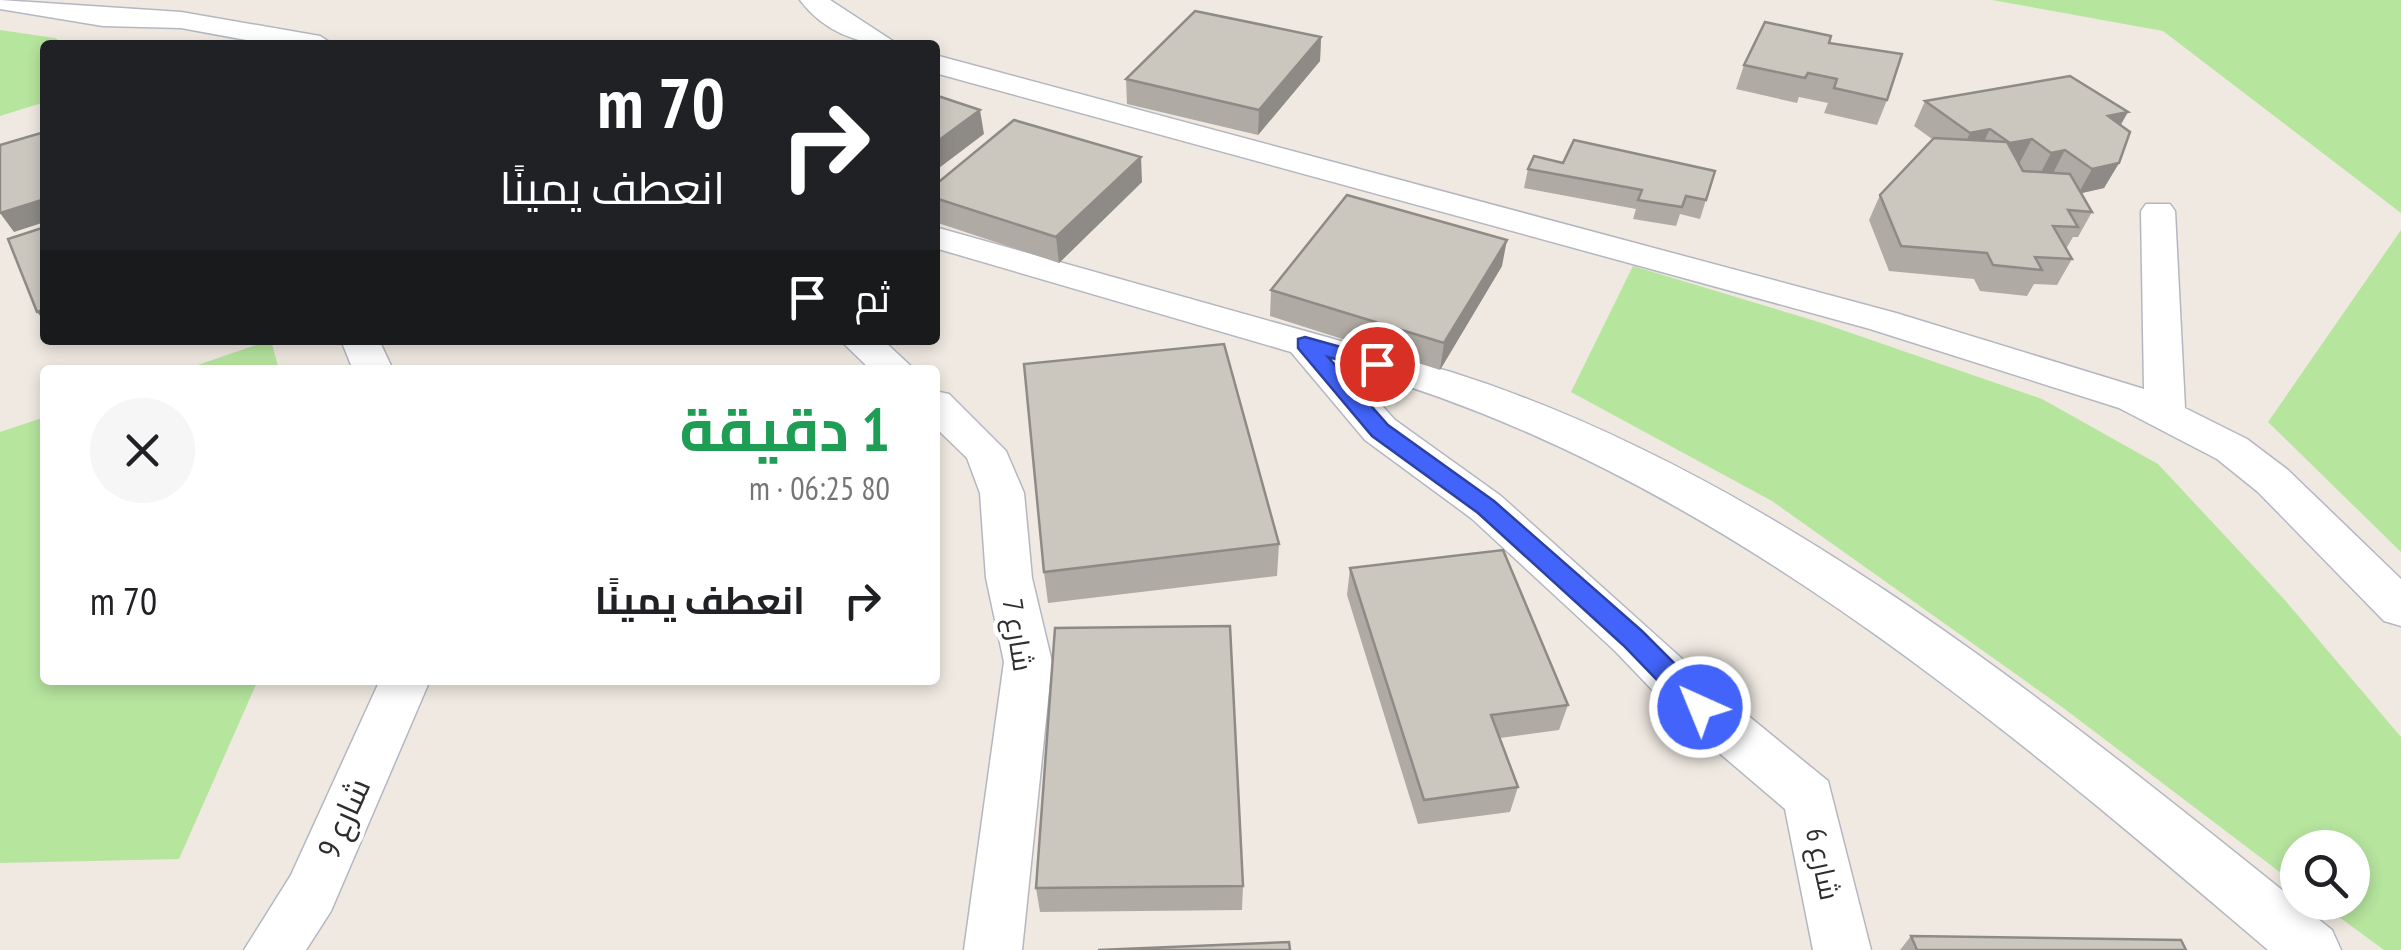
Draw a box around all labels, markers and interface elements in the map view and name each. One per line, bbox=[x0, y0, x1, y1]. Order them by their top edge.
text: 70 m bbox=[597, 57, 725, 147]
icon: right bbox=[760, 80, 890, 210]
text: انعطف يمينًا bbox=[499, 158, 725, 216]
icon: arrive bbox=[780, 270, 835, 325]
text: ثم bbox=[855, 273, 890, 322]
pin bbox=[1335, 322, 1420, 407]
icon: arrive bbox=[1350, 337, 1405, 392]
text: 1 دقيقة bbox=[679, 390, 890, 468]
button: close bbox=[90, 398, 195, 503]
text: 80 m · 06:25 bbox=[749, 467, 890, 509]
icon: right bbox=[835, 573, 890, 628]
text: انعطف يمينًا bbox=[595, 575, 805, 624]
text: 70 m bbox=[90, 576, 157, 625]
street label: شارع 7 bbox=[994, 596, 1042, 674]
position arrow bbox=[1648, 655, 1752, 759]
street label: شارع 9 bbox=[307, 771, 381, 865]
street label: شارع 6 bbox=[1797, 824, 1849, 904]
map controls bbox=[2280, 830, 2370, 920]
button: search bbox=[2280, 830, 2370, 920]

